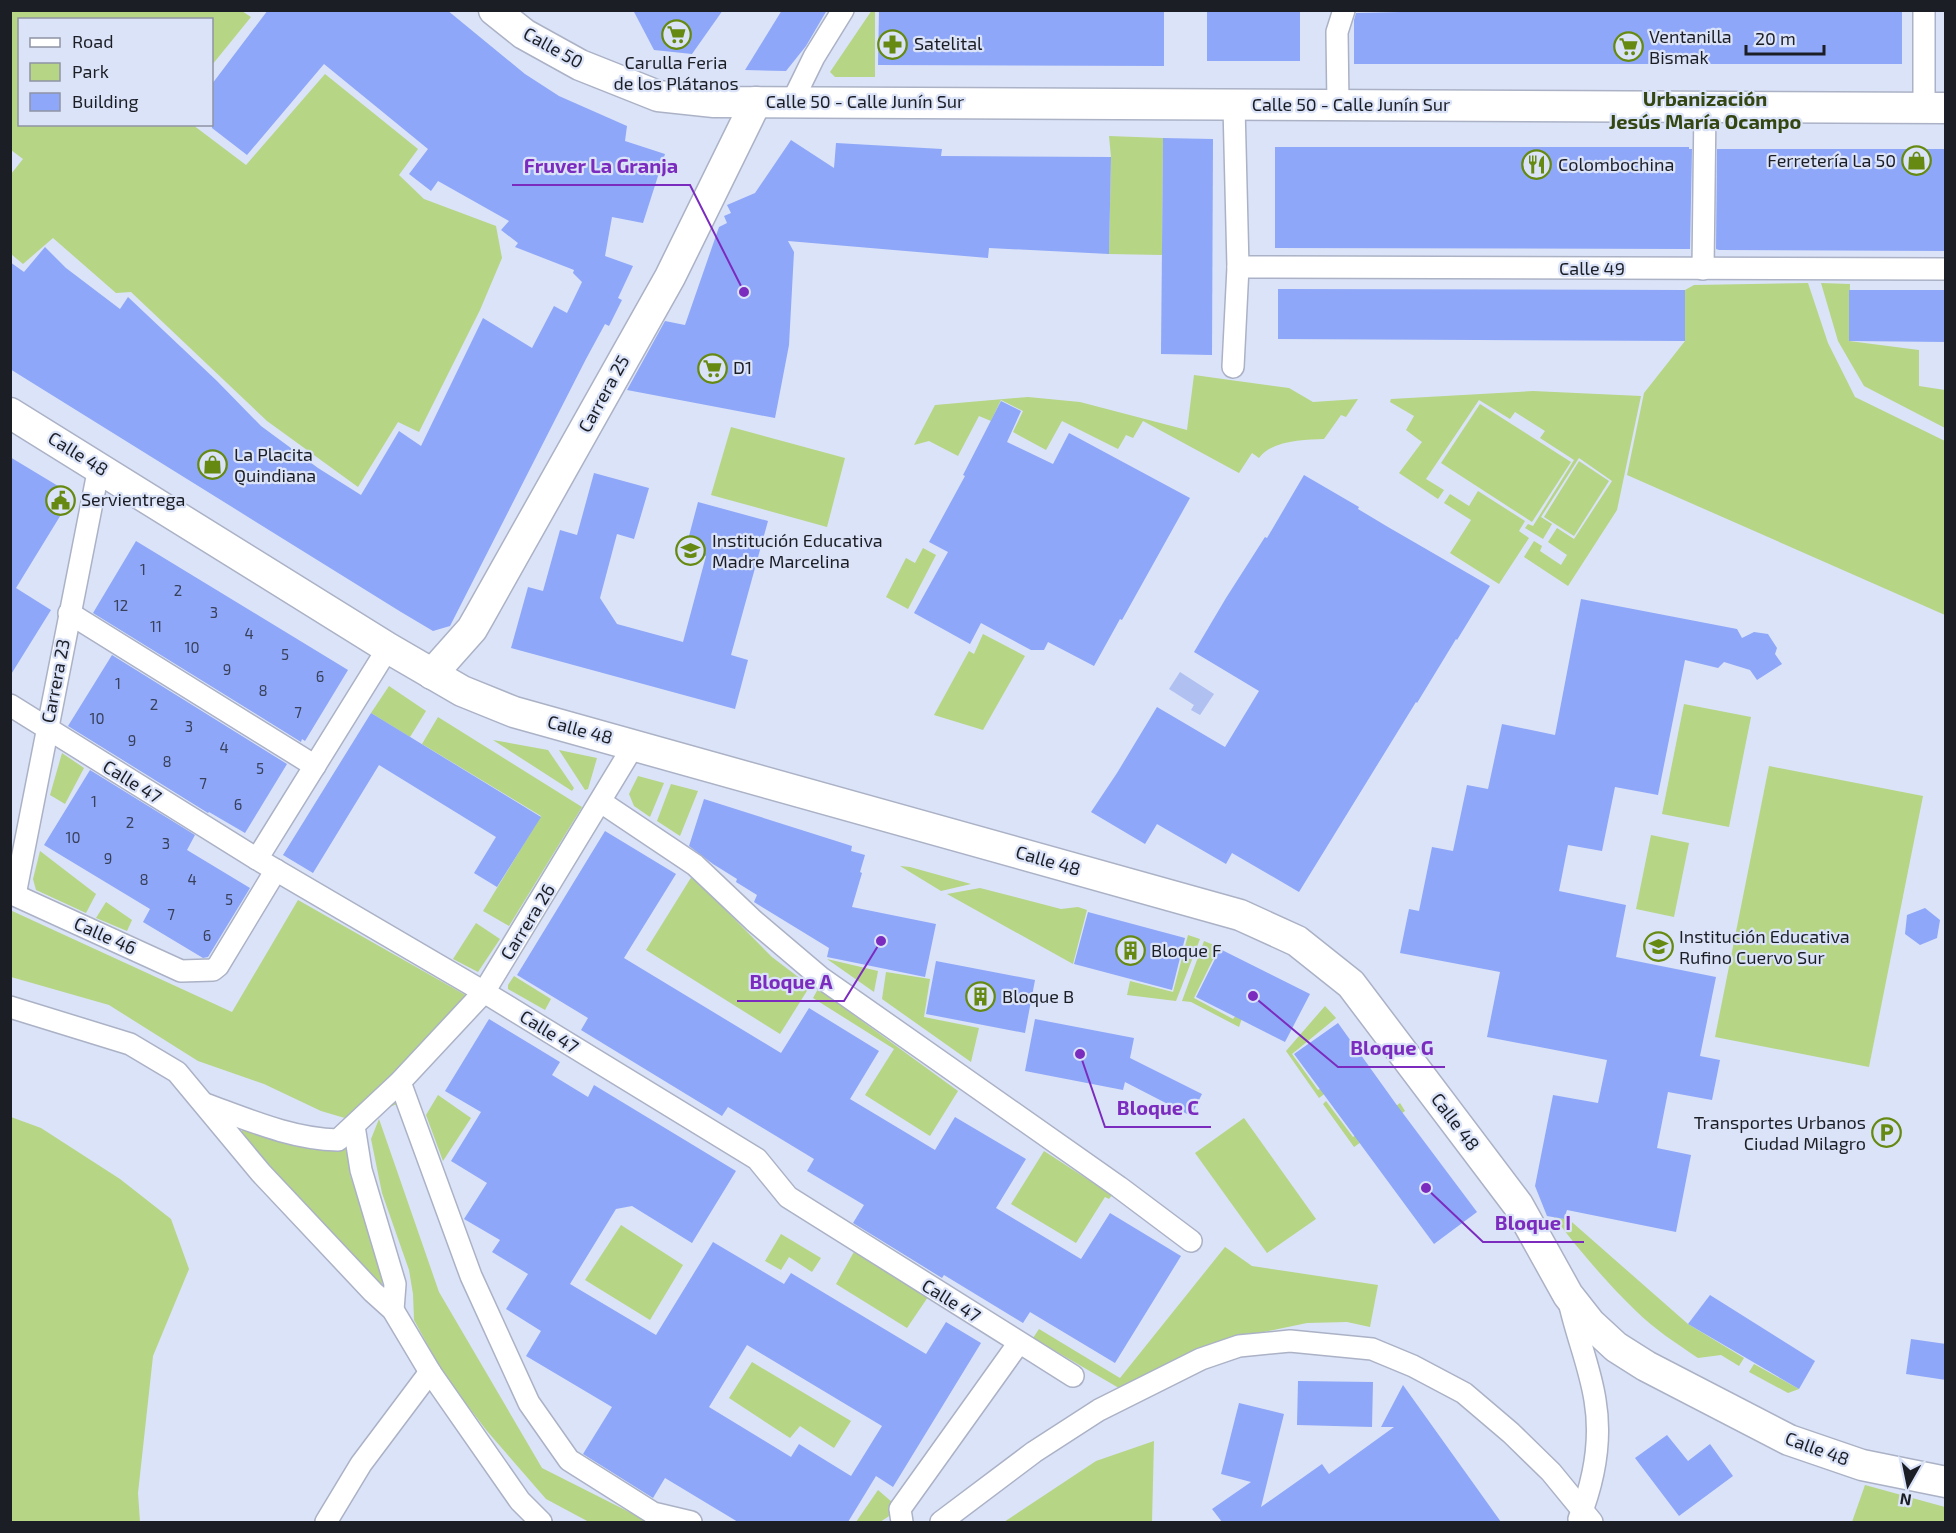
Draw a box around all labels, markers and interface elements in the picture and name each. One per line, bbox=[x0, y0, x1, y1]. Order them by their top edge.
legend bbox=[18, 18, 213, 126]
supermarket icon: Carulla Feria de los Plátanos bbox=[660, 18, 692, 50]
scale bar bbox=[1746, 18, 1824, 56]
street label: Calle 50 bbox=[520, 22, 587, 73]
place label: Ventanilla Bismak bbox=[1649, 25, 1732, 68]
text: 20 m bbox=[1755, 27, 1796, 49]
pharmacy icon: Satelital bbox=[877, 28, 909, 60]
text: Road bbox=[72, 30, 113, 52]
supermarket icon: Ventanilla Bismak bbox=[1612, 31, 1644, 63]
place label: Satelital bbox=[914, 32, 983, 54]
place label: Carulla Feria de los Plátanos bbox=[613, 51, 739, 94]
text: Park bbox=[72, 60, 109, 82]
district label: Urbanización Jesús María Ocampo bbox=[1609, 86, 1801, 133]
text: Building bbox=[72, 90, 139, 112]
street label: Calle 50 - Calle Junín Sur bbox=[766, 90, 964, 112]
street label: Calle 50 - Calle Junín Sur bbox=[1252, 93, 1450, 115]
shop icon: Ferretería La 50 bbox=[1901, 145, 1933, 177]
callout: Fruver La Granja bbox=[512, 147, 690, 185]
restaurant icon: Colombochina bbox=[1521, 149, 1553, 181]
place label: Ferretería La 50 bbox=[1767, 149, 1896, 171]
text: Fruver La Granja bbox=[524, 153, 678, 177]
place label: Colombochina bbox=[1558, 153, 1674, 175]
street label: Calle 49 bbox=[1559, 257, 1625, 279]
street label: Carrera 25 bbox=[573, 351, 633, 436]
supermarket icon: D1 bbox=[696, 352, 728, 384]
place label: D1 bbox=[733, 356, 752, 378]
street label: Calle 48 bbox=[44, 426, 113, 480]
place label: La Placita Quindiana bbox=[234, 443, 316, 486]
shop icon: La Placita Quindiana bbox=[197, 449, 229, 481]
public building icon: Servientrega bbox=[44, 484, 76, 516]
place label: Servientrega bbox=[81, 488, 185, 510]
place label: Institución Educativa Madre Marcelina bbox=[712, 529, 883, 572]
school or university icon: Institución Educativa Madre Marcelina bbox=[675, 535, 707, 567]
house number: 1 bbox=[140, 560, 146, 578]
house number: 2 bbox=[174, 581, 182, 599]
house number: 12 bbox=[114, 596, 128, 614]
house number: 3 bbox=[210, 603, 218, 621]
house number: 11 bbox=[150, 617, 162, 635]
house number: 4 bbox=[244, 624, 254, 642]
street label: Carrera 23 bbox=[36, 637, 74, 725]
house number: 10 bbox=[184, 638, 200, 656]
house number: 5 bbox=[281, 645, 289, 663]
house number: 9 bbox=[223, 660, 231, 678]
house number: 6 bbox=[316, 667, 324, 685]
house number: 1 bbox=[115, 674, 121, 692]
house number: 8 bbox=[258, 681, 268, 699]
house number: 2 bbox=[150, 695, 158, 713]
house number: 7 bbox=[294, 703, 302, 721]
house number: 10 bbox=[89, 709, 105, 727]
street label: Calle 48 bbox=[545, 710, 615, 748]
house number: 3 bbox=[185, 717, 193, 735]
house number: 9 bbox=[128, 731, 136, 749]
house number: 4 bbox=[219, 738, 229, 756]
house number: 8 bbox=[162, 752, 172, 770]
street label: Calle 47 bbox=[99, 755, 166, 808]
house number: 5 bbox=[256, 759, 264, 777]
house number: 7 bbox=[199, 774, 207, 792]
house number: 1 bbox=[91, 792, 97, 810]
house number: 6 bbox=[234, 795, 242, 813]
house number: 2 bbox=[126, 813, 134, 831]
house number: 10 bbox=[65, 828, 81, 846]
house number: 3 bbox=[162, 834, 170, 852]
street label: Calle 48 bbox=[1013, 840, 1083, 880]
house number: 9 bbox=[104, 849, 112, 867]
house number: 8 bbox=[139, 870, 149, 888]
house number: 4 bbox=[187, 870, 197, 888]
street label: Carrera 26 bbox=[495, 879, 559, 964]
house number: 5 bbox=[225, 890, 233, 908]
house number: 7 bbox=[167, 905, 175, 923]
street label: Calle 46 bbox=[71, 912, 140, 959]
place label: Institución Educativa Rufino Cuervo Sur bbox=[1679, 925, 1850, 968]
house number: 6 bbox=[203, 926, 211, 944]
school or university icon: Institución Educativa Rufino Cuervo Sur bbox=[1642, 931, 1674, 963]
building icon: Bloque F bbox=[1114, 935, 1146, 967]
place label: Bloque F bbox=[1151, 939, 1222, 961]
callout: Bloque A bbox=[737, 963, 844, 1001]
text: Bloque A bbox=[749, 969, 833, 993]
building icon: Bloque B bbox=[965, 981, 997, 1013]
place label: Bloque B bbox=[1002, 985, 1074, 1007]
street label: Calle 47 bbox=[516, 1005, 583, 1058]
callout: Bloque G bbox=[1338, 1029, 1445, 1067]
text: Bloque G bbox=[1350, 1035, 1434, 1059]
street label: Calle 48 bbox=[1427, 1088, 1485, 1155]
callout: Bloque C bbox=[1105, 1089, 1211, 1127]
text: Bloque C bbox=[1117, 1095, 1199, 1119]
place label: Transportes Urbanos Ciudad Milagro bbox=[1694, 1111, 1866, 1154]
parking icon: Transportes Urbanos Ciudad Milagro bbox=[1871, 1117, 1903, 1149]
callout: Bloque I bbox=[1483, 1204, 1584, 1242]
text: Bloque I bbox=[1495, 1210, 1571, 1234]
street label: Calle 47 bbox=[918, 1274, 985, 1327]
street label: Calle 48 bbox=[1782, 1426, 1852, 1470]
north arrow bbox=[1878, 1455, 1938, 1515]
text: N bbox=[1898, 1490, 1913, 1511]

